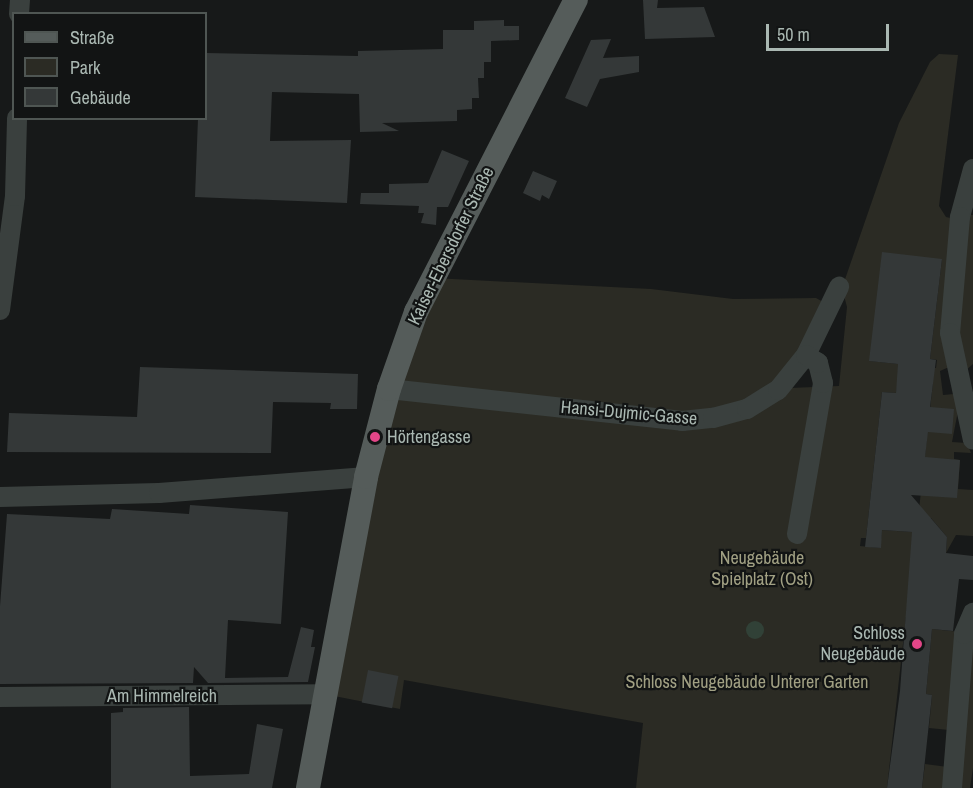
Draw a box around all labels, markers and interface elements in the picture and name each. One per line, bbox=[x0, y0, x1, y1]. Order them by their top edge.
legend bbox=[12, 12, 207, 120]
scale bar bbox=[769, 12, 892, 50]
text: 50 m bbox=[777, 22, 810, 47]
text: Straße bbox=[70, 25, 114, 50]
text: Park bbox=[70, 55, 100, 80]
text: Gebäude bbox=[70, 85, 131, 110]
street label: Kaiser-Ebersdorfer Straße bbox=[403, 163, 499, 329]
street label: Hansi-Dujmic-Gasse bbox=[560, 396, 698, 430]
place label: Hörtengasse bbox=[387, 426, 471, 448]
marker: Hörtengasse bbox=[368, 430, 382, 444]
park label: Neugebäude Spielplatz (Ost) bbox=[711, 548, 813, 590]
place label: Schloss Neugebäude bbox=[820, 623, 905, 666]
marker: Schloss Neugebäude bbox=[910, 637, 924, 651]
park label: Schloss Neugebäude Unterer Garten bbox=[626, 671, 868, 693]
street label: Am Himmelreich bbox=[107, 685, 217, 707]

